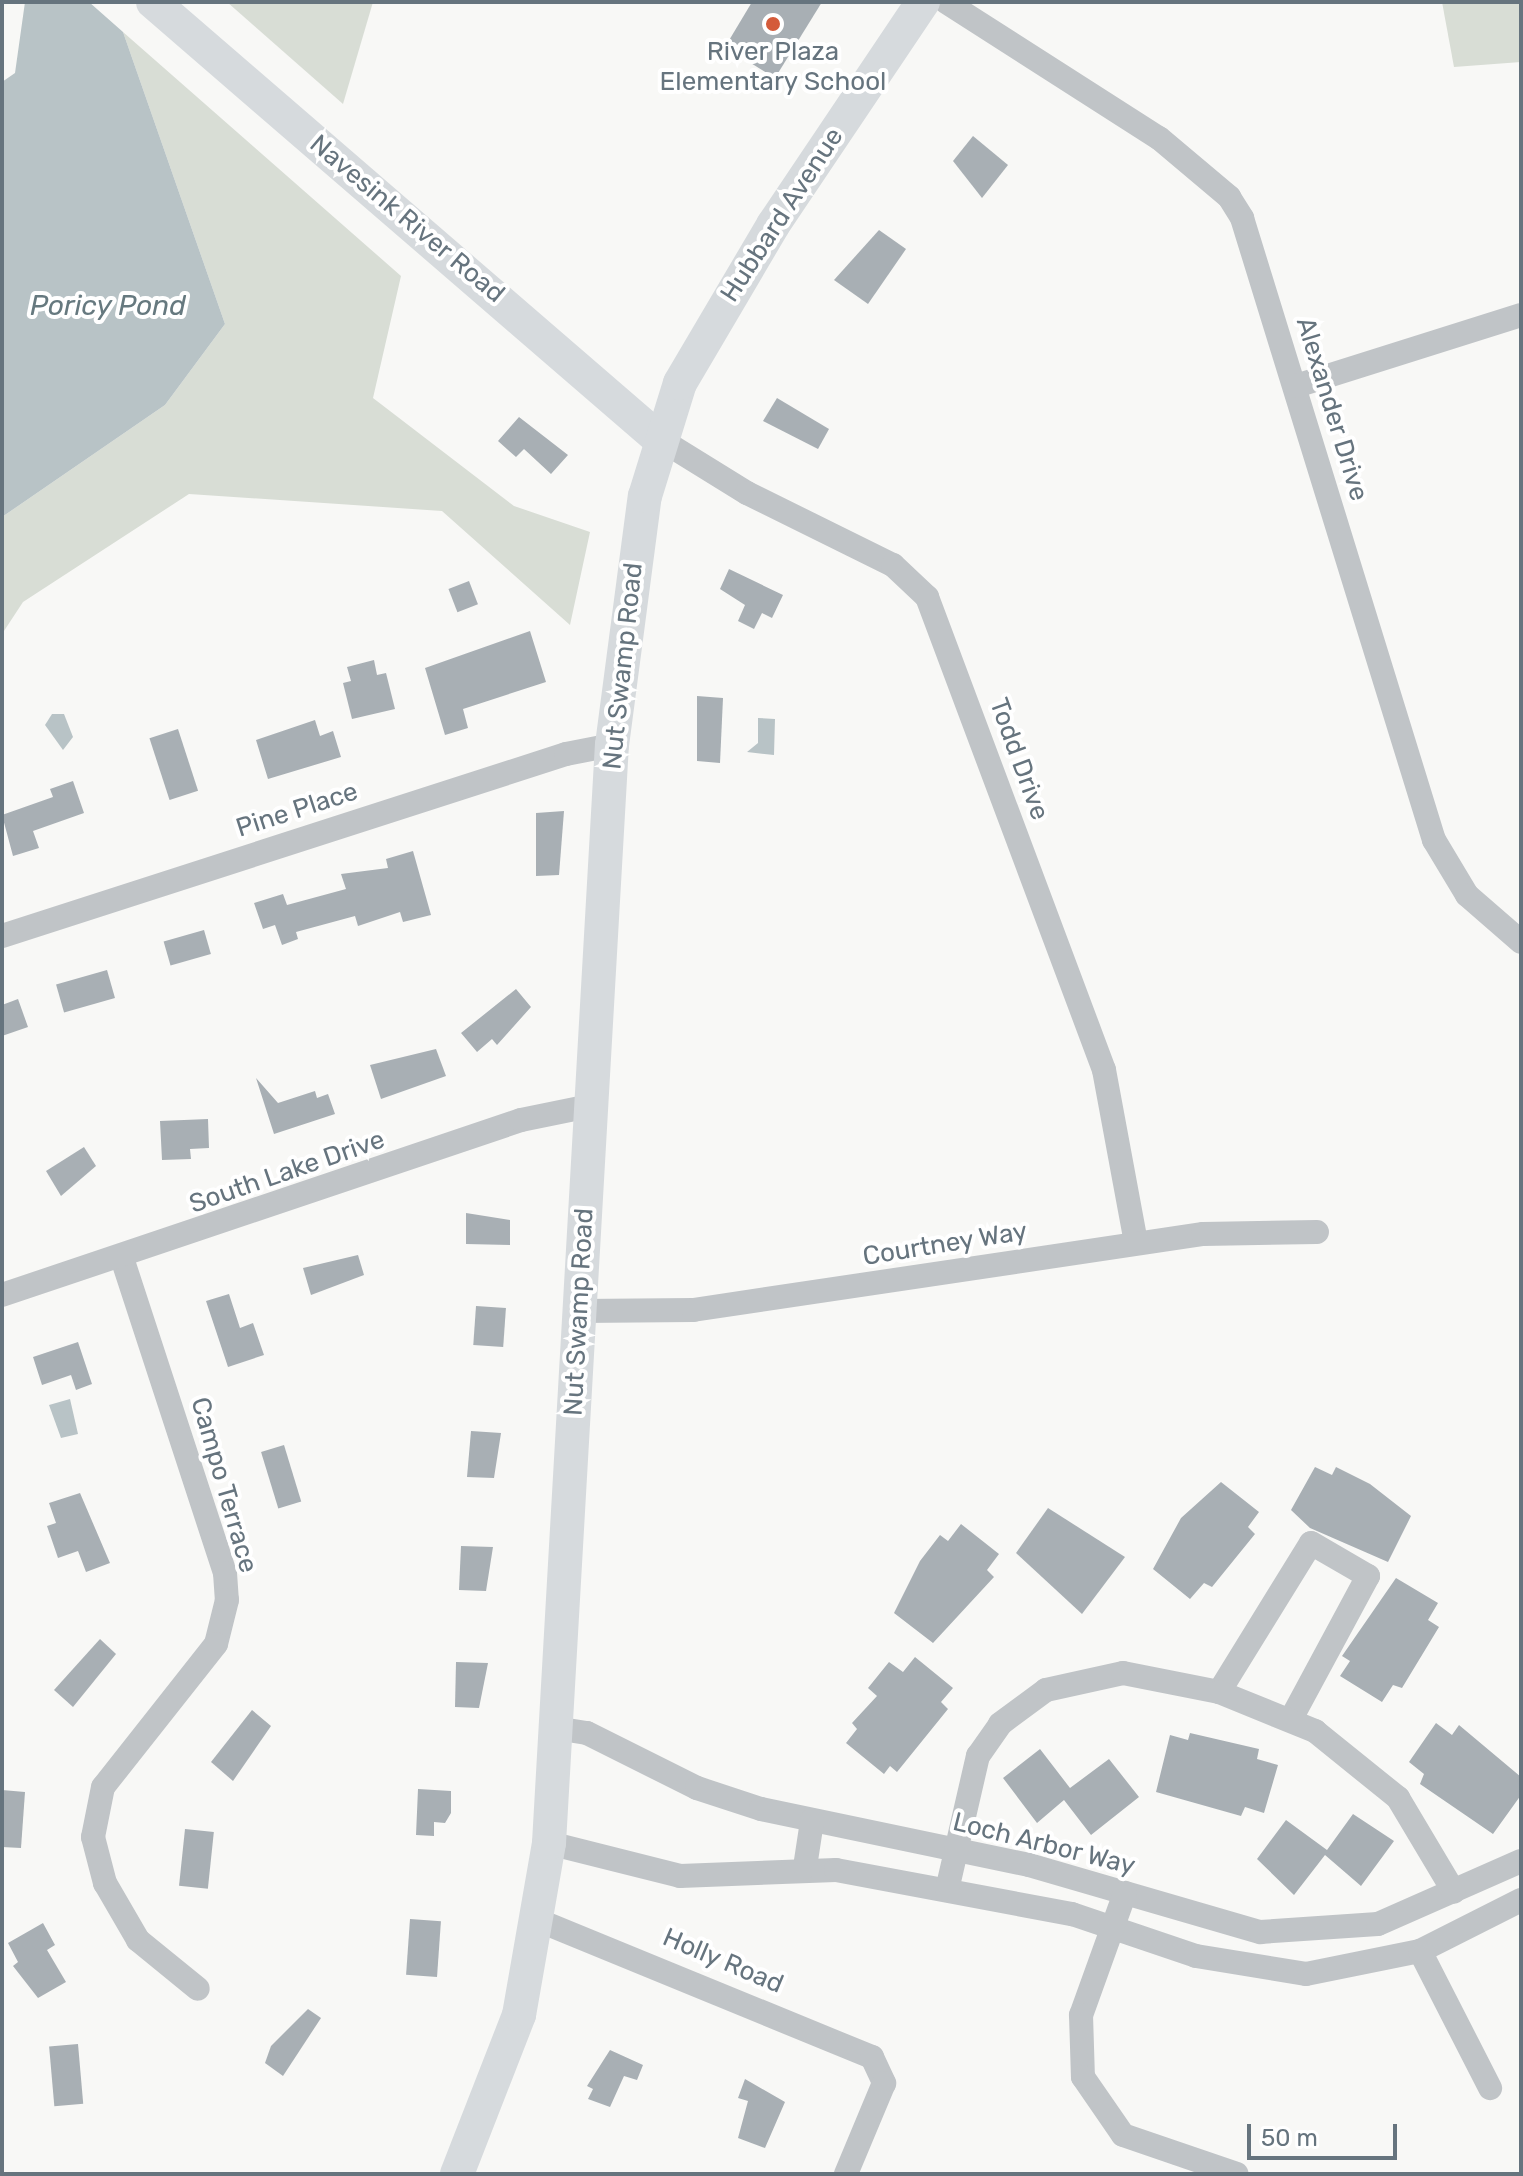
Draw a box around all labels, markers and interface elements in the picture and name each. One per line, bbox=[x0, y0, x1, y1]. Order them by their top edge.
marker: River Plaza Elementary School bbox=[764, 15, 782, 33]
place label: River Plaza Elementary School bbox=[659, 36, 887, 98]
street label: Hubbard Avenue bbox=[714, 122, 850, 308]
street label: Navesink River Road bbox=[303, 128, 511, 310]
water label: Poricy Pond bbox=[30, 289, 186, 323]
street label: Alexander Drive bbox=[1289, 313, 1375, 505]
street label: Nut Swamp Road bbox=[597, 561, 649, 771]
street label: Todd Drive bbox=[983, 694, 1055, 824]
street label: Pine Place bbox=[232, 776, 362, 844]
street label: South Lake Drive bbox=[185, 1124, 389, 1220]
street label: Nut Swamp Road bbox=[558, 1207, 600, 1417]
street label: Courtney Way bbox=[860, 1216, 1030, 1272]
street label: Campo Terrace bbox=[184, 1393, 264, 1577]
street label: Loch Arbor Way bbox=[949, 1806, 1139, 1882]
street label: Holly Road bbox=[658, 1922, 788, 2000]
scale bar bbox=[1251, 2108, 1401, 2158]
text: 50 m bbox=[1261, 2124, 1318, 2152]

